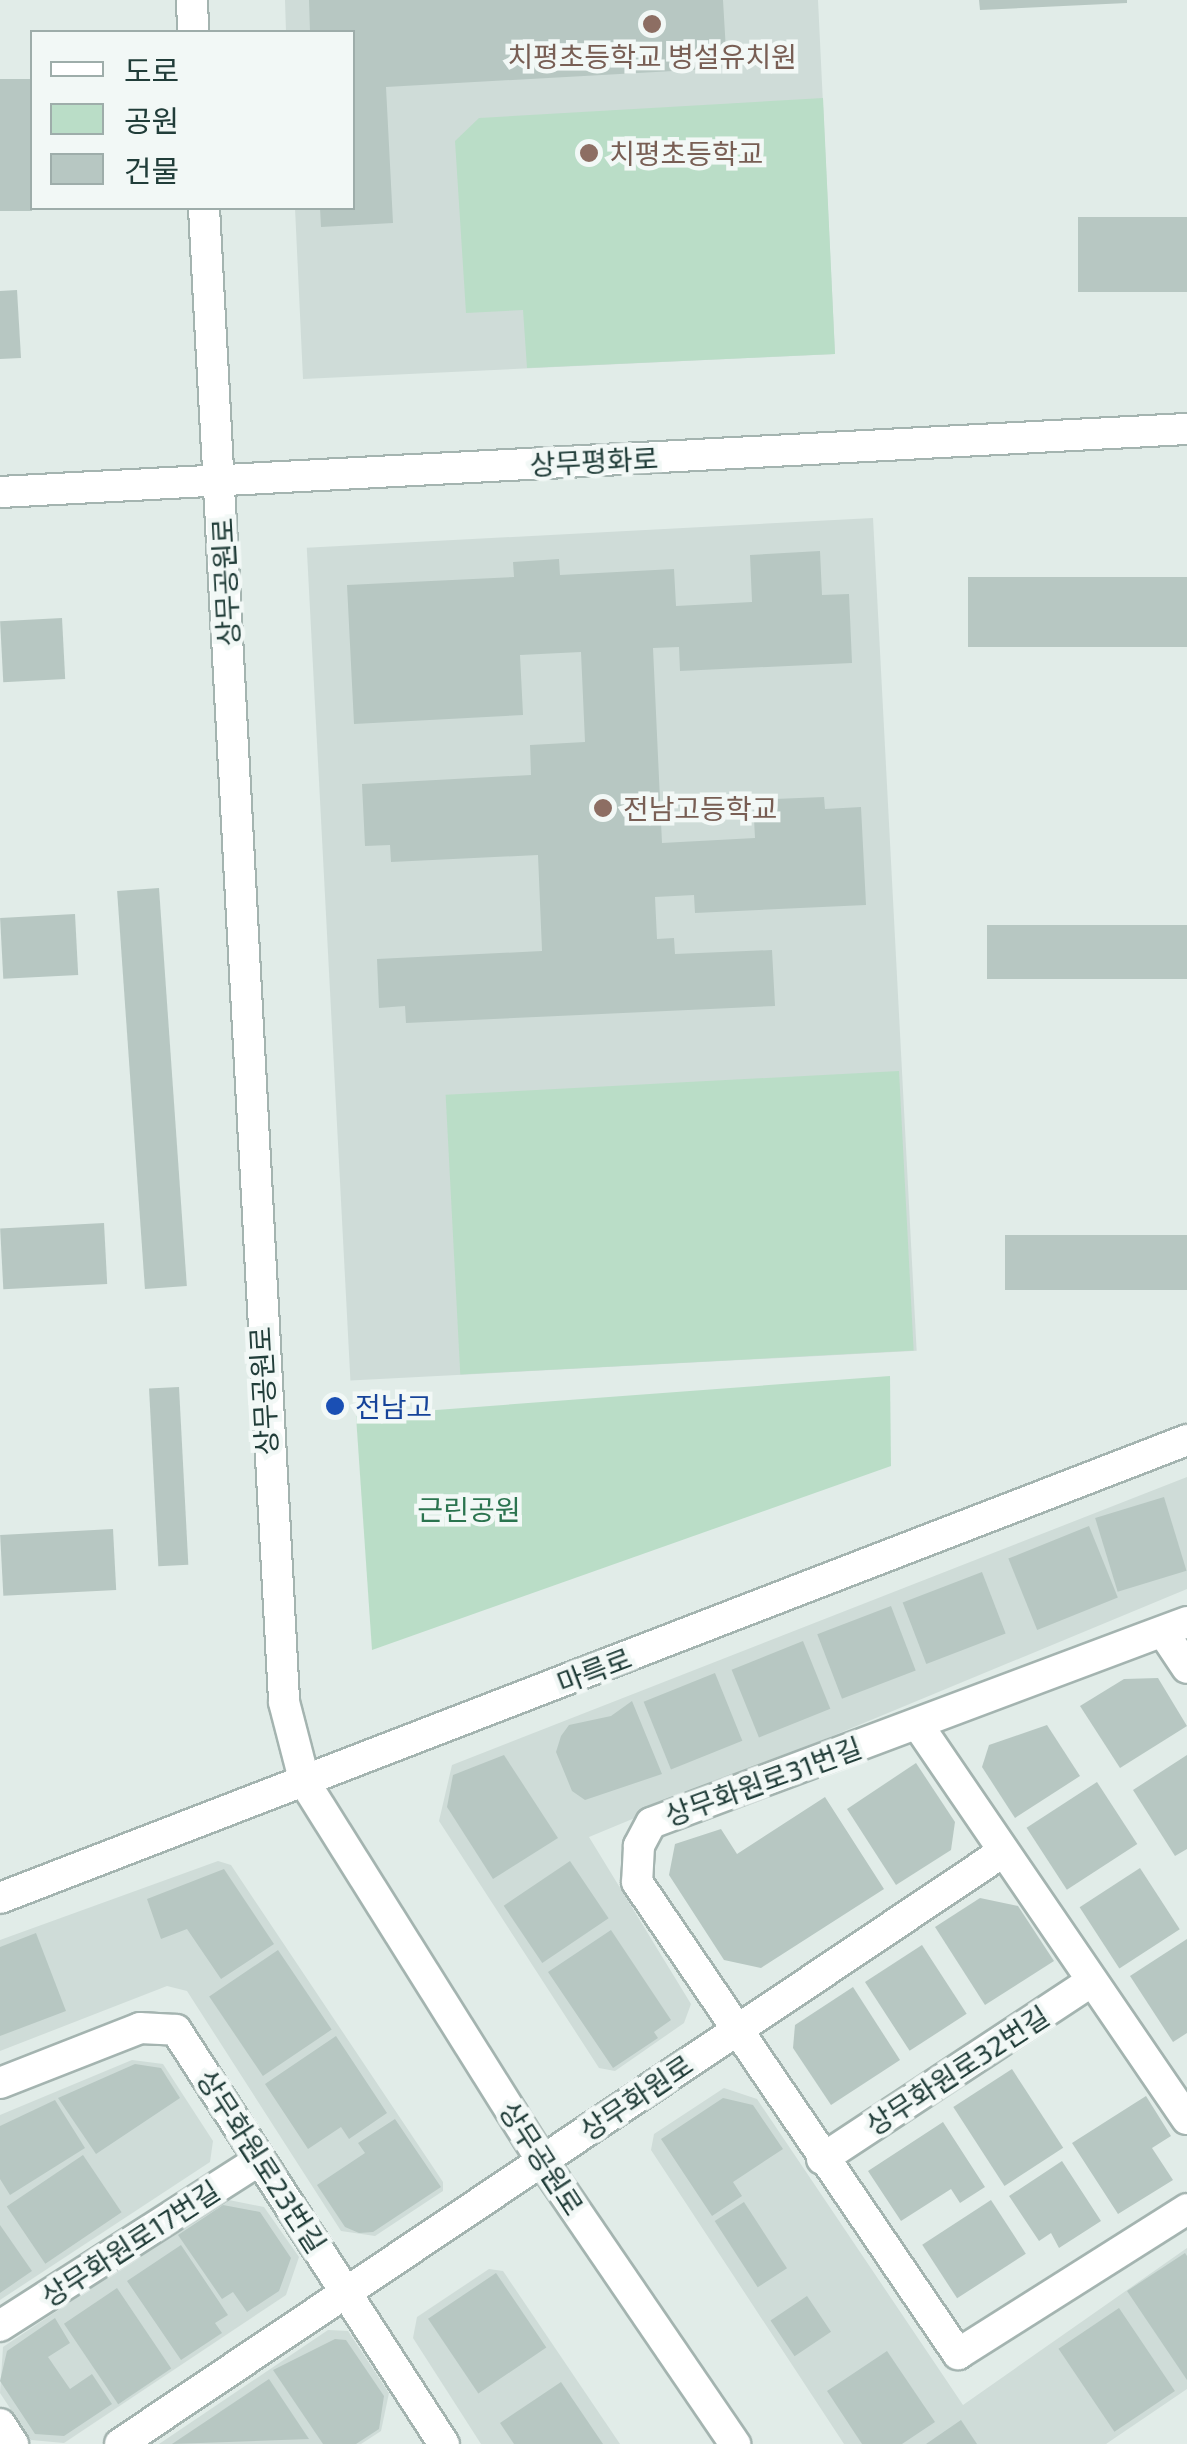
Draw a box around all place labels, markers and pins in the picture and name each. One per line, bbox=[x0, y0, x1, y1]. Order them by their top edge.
marker: 치평초등학교 병설유치원 bbox=[641, 13, 663, 35]
place label: 치평초등학교 병설유치원 bbox=[507, 39, 797, 73]
place label: 치평초등학교 bbox=[609, 136, 764, 170]
marker: 치평초등학교 bbox=[578, 142, 600, 164]
place label: 전남고등학교 bbox=[623, 791, 778, 825]
marker: 전남고등학교 bbox=[592, 797, 614, 819]
place label: 전남고 bbox=[355, 1389, 432, 1423]
marker: 전남고 bbox=[324, 1395, 346, 1417]

